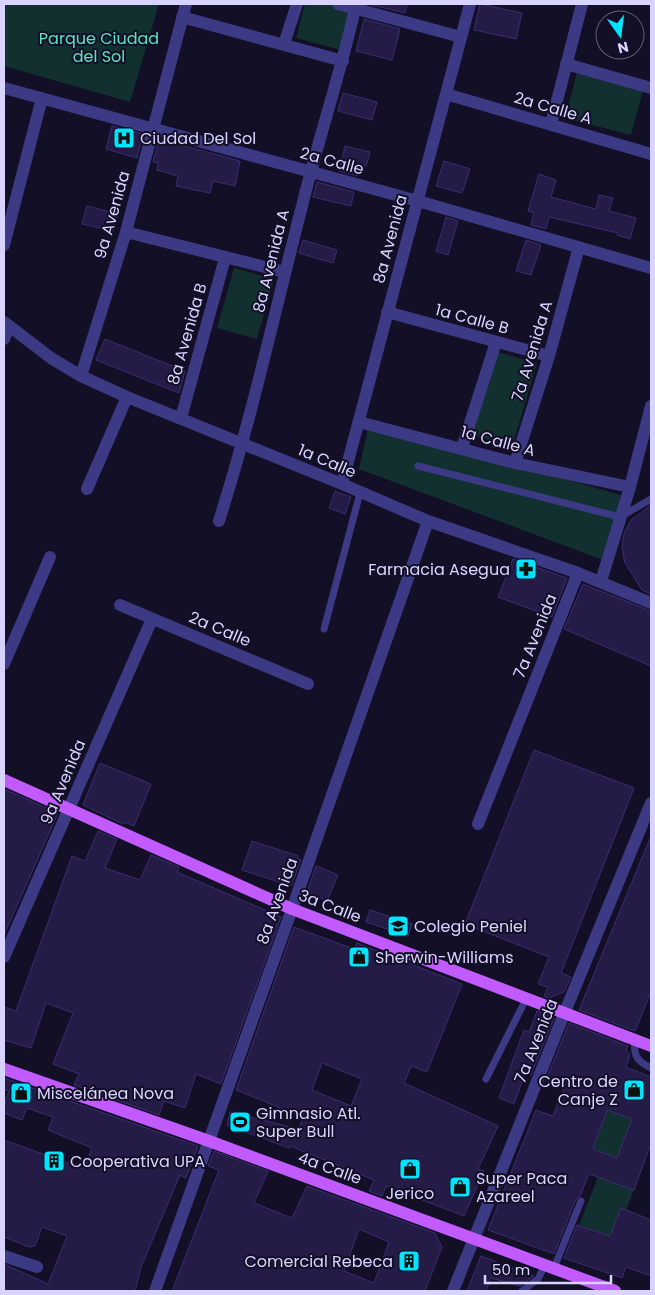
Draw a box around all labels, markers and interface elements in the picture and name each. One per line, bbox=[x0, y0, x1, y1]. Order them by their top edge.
north arrow bbox=[595, 10, 645, 60]
park label: Parque Ciudad del Sol bbox=[39, 27, 159, 68]
text: N bbox=[616, 37, 631, 59]
street label: 2a Calle A bbox=[511, 86, 595, 130]
hospital icon: Ciudad Del Sol bbox=[112, 126, 136, 150]
place label: Ciudad Del Sol bbox=[140, 127, 256, 150]
street label: 2a Calle bbox=[298, 141, 367, 181]
street label: 9a Avenida bbox=[88, 168, 136, 262]
street label: 8a Avenida bbox=[367, 192, 413, 286]
street label: 8a Avenida A bbox=[247, 207, 295, 315]
street label: 8a Avenida B bbox=[162, 280, 213, 388]
street label: 1a Calle B bbox=[433, 298, 512, 340]
street label: 7a Avenida A bbox=[506, 298, 558, 404]
street label: 1a Calle A bbox=[458, 420, 538, 462]
street label: 1a Calle bbox=[294, 438, 360, 484]
pharmacy icon: Farmacia Asegua bbox=[514, 557, 538, 581]
place label: Farmacia Asegua bbox=[368, 558, 510, 581]
street label: 7a Avenida bbox=[508, 590, 562, 682]
street label: 2a Calle bbox=[185, 606, 255, 652]
street label: 9a Avenida bbox=[35, 736, 91, 828]
street label: 8a Avenida bbox=[251, 854, 303, 948]
street label: 3a Calle bbox=[295, 884, 365, 928]
school or university icon: Colegio Peniel bbox=[386, 914, 410, 938]
place label: Colegio Peniel bbox=[414, 915, 527, 938]
shop icon: Sherwin-Williams bbox=[347, 945, 371, 969]
place label: Sherwin-Williams bbox=[375, 946, 514, 969]
street label: 7a Avenida bbox=[509, 995, 563, 1087]
place label: Centro de Canje Z bbox=[538, 1070, 618, 1111]
shop icon: Centro de Canje Z bbox=[622, 1078, 646, 1102]
shop icon: Miscelánea Nova bbox=[9, 1081, 33, 1105]
place label: Miscelánea Nova bbox=[37, 1082, 174, 1105]
place label: Gimnasio Atl. Super Bull bbox=[256, 1102, 361, 1143]
sports icon: Gimnasio Atl. Super Bull bbox=[228, 1110, 252, 1134]
street label: 4a Calle bbox=[295, 1146, 365, 1190]
building icon: Cooperativa UPA bbox=[42, 1149, 66, 1173]
place label: Cooperativa UPA bbox=[70, 1150, 205, 1173]
shop icon: Jerico bbox=[398, 1157, 422, 1181]
place label: Super Paca Azareel bbox=[476, 1167, 567, 1208]
shop icon: Super Paca Azareel bbox=[448, 1175, 472, 1199]
place label: Jerico bbox=[386, 1182, 434, 1205]
building icon: Comercial Rebeca bbox=[397, 1249, 421, 1273]
place label: Comercial Rebeca bbox=[244, 1250, 393, 1273]
scale bar bbox=[485, 1252, 611, 1284]
text: 50 m bbox=[492, 1259, 530, 1280]

